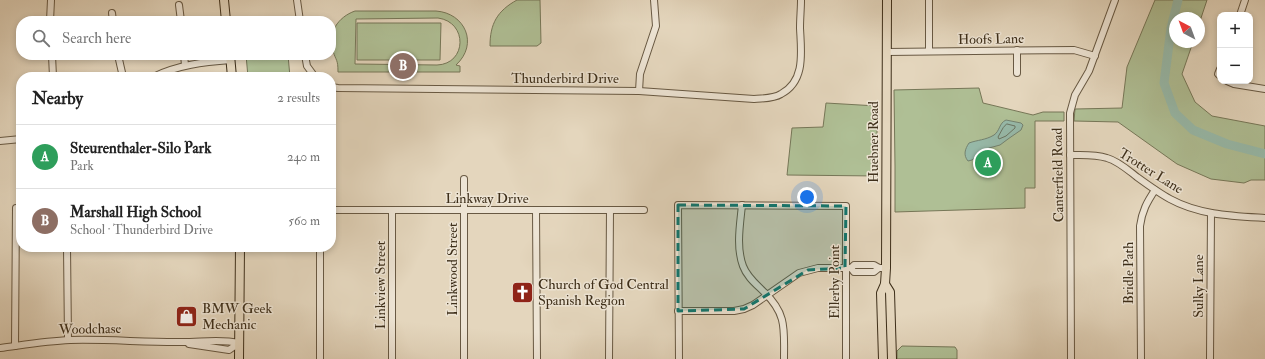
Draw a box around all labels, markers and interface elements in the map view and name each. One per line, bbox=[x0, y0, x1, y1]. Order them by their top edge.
north arrow bbox=[1169, 12, 1205, 48]
map controls bbox=[1217, 12, 1253, 84]
button: + bbox=[1217, 12, 1253, 48]
search box bbox=[16, 16, 336, 60]
icon: search bbox=[30, 27, 52, 49]
text: Search here bbox=[62, 29, 131, 48]
street label: Hoofs Lane bbox=[958, 30, 1024, 48]
button: − bbox=[1217, 48, 1253, 84]
pin: B bbox=[390, 51, 416, 81]
street label: Thunderbird Drive bbox=[511, 70, 619, 87]
text: Nearby bbox=[32, 88, 83, 109]
text: 2 results bbox=[277, 90, 320, 106]
street label: Huebner Road bbox=[865, 101, 882, 183]
street label: Canterfield Road bbox=[1049, 127, 1067, 223]
text: Steurenthaler-Silo Park bbox=[70, 139, 211, 158]
street label: Trotter Lane bbox=[1116, 144, 1187, 198]
pin: A bbox=[975, 148, 1001, 178]
text: A bbox=[41, 149, 49, 165]
text: 240 m bbox=[287, 149, 320, 165]
text: Park bbox=[70, 158, 94, 174]
your location bbox=[797, 187, 817, 207]
street label: Linkway Drive bbox=[445, 190, 529, 208]
text: Marshall High School bbox=[70, 203, 201, 222]
text: B bbox=[41, 213, 49, 229]
text: 560 m bbox=[288, 213, 320, 229]
text: School · Thunderbird Drive bbox=[70, 222, 213, 238]
street label: Linkwood Street bbox=[444, 222, 461, 316]
street label: Linkview Street bbox=[372, 240, 389, 329]
street label: Bridle Path bbox=[1120, 241, 1137, 304]
street label: Ellerby Point bbox=[826, 245, 844, 319]
street label: Sulky Lane bbox=[1190, 254, 1208, 318]
place label: Church of God Central Spanish Region bbox=[538, 276, 669, 310]
church icon: Church of God Central Spanish Region bbox=[510, 279, 536, 305]
place label: BMW Geek Mechanic bbox=[202, 300, 272, 333]
shop icon: BMW Geek Mechanic bbox=[173, 303, 199, 329]
street label: Woodchase bbox=[57, 320, 122, 338]

